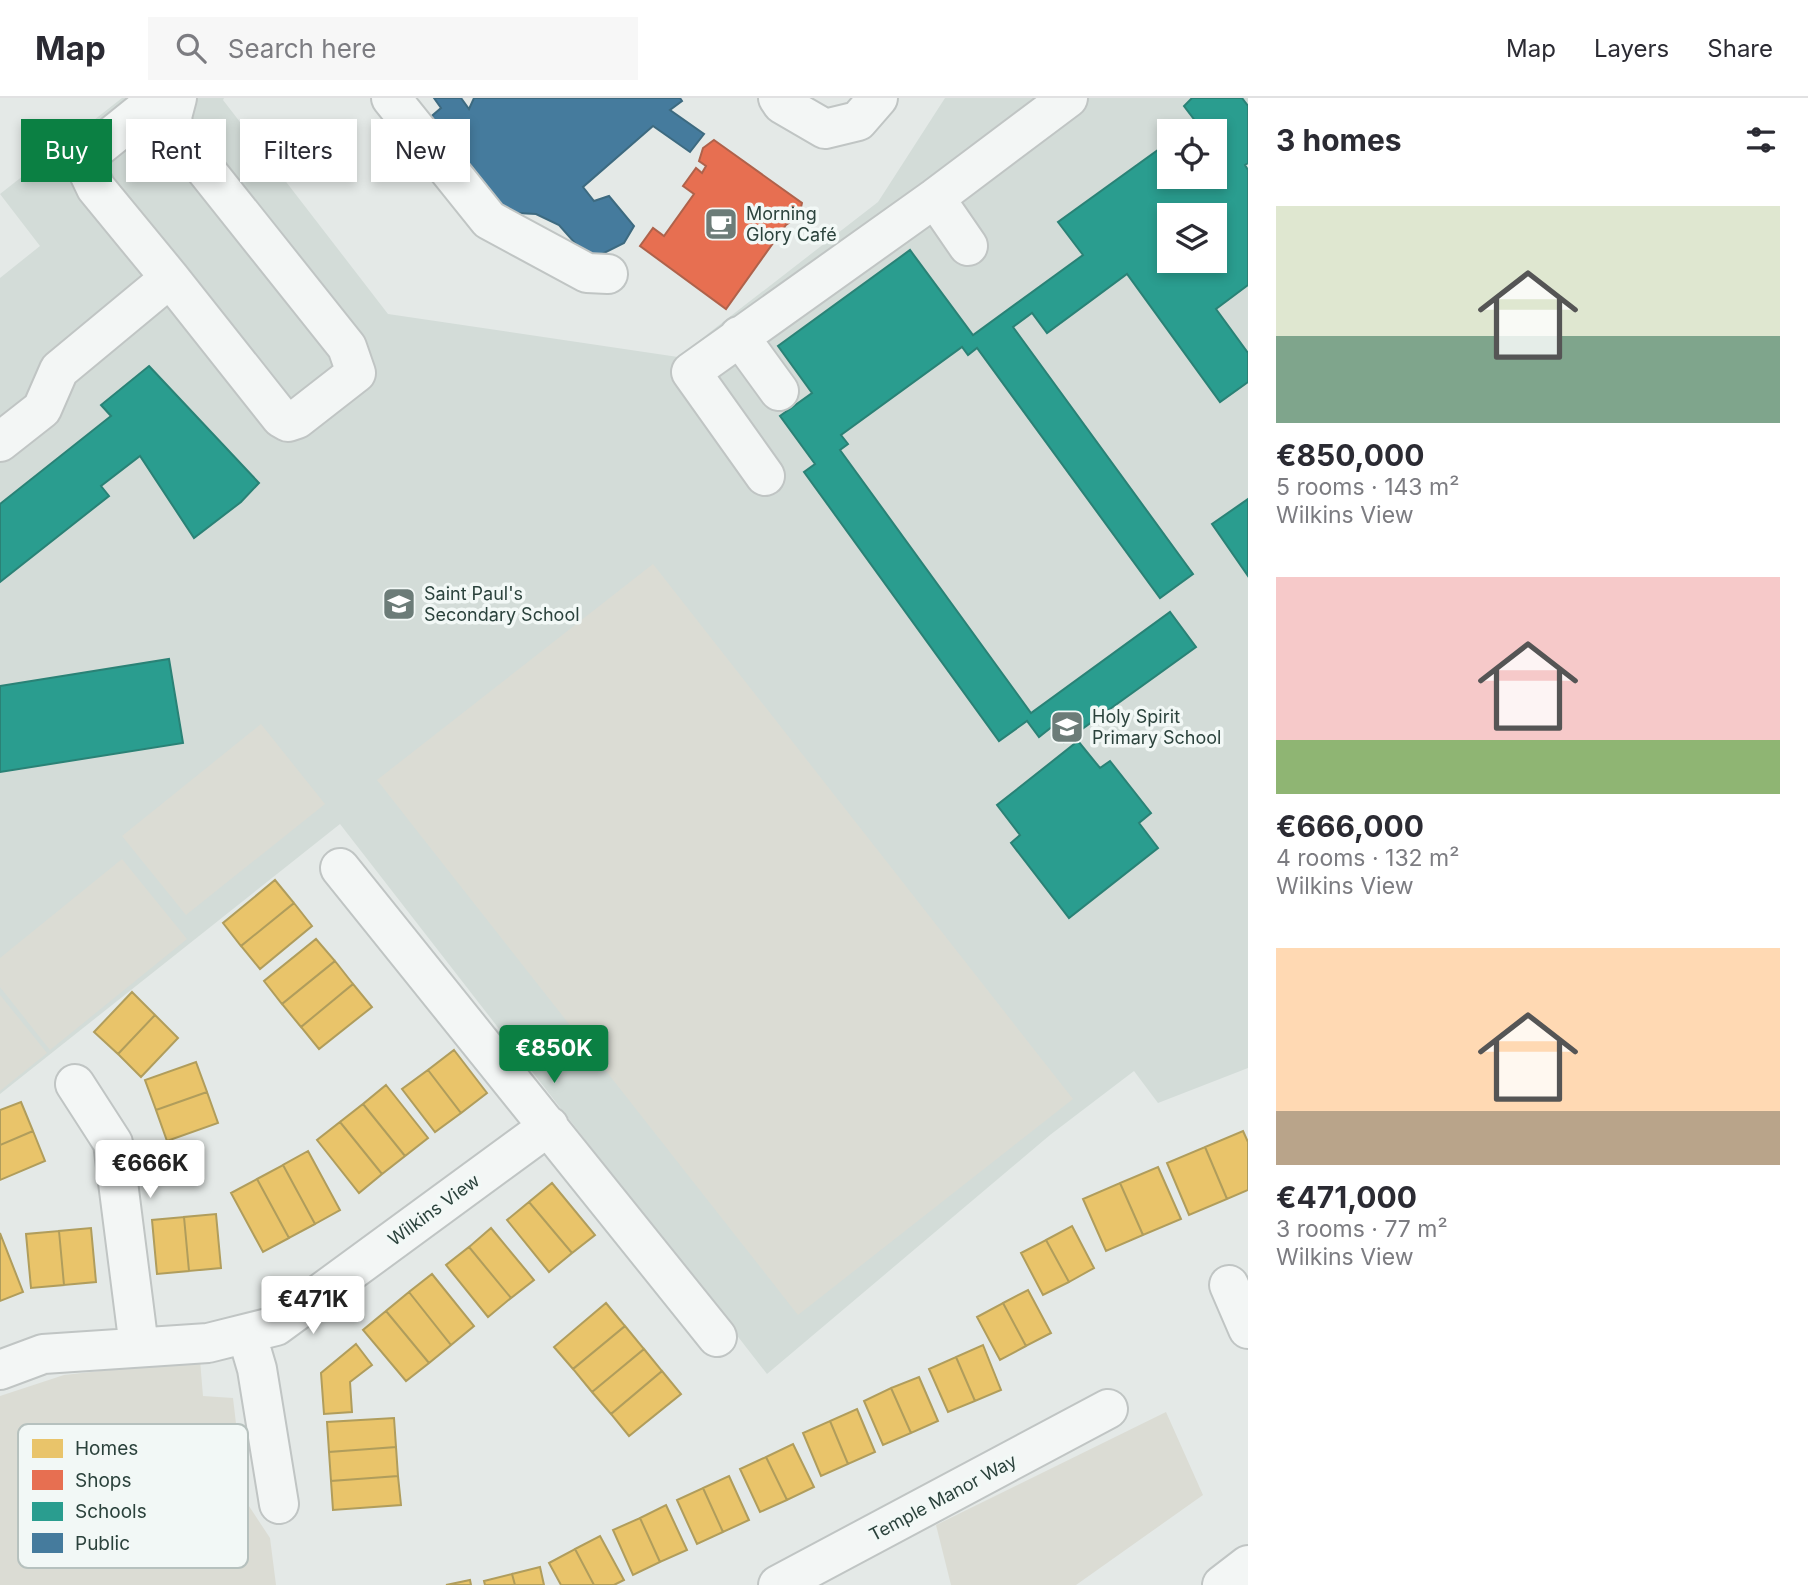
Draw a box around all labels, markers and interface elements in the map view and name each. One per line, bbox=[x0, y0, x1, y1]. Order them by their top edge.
search box bbox=[148, 17, 638, 80]
text: Map bbox=[35, 28, 106, 68]
icon: search bbox=[172, 29, 210, 67]
text: Search here bbox=[228, 33, 376, 64]
text: Map bbox=[1506, 34, 1556, 63]
text: Layers bbox=[1594, 34, 1669, 63]
text: Share bbox=[1707, 34, 1773, 63]
chip: Buy bbox=[21, 119, 112, 182]
chip: Rent bbox=[126, 119, 226, 182]
chip: Filters bbox=[240, 119, 357, 182]
chip: New bbox=[371, 119, 470, 182]
map controls bbox=[1157, 119, 1227, 273]
button: locate bbox=[1157, 119, 1227, 189]
icon: filters bbox=[1742, 121, 1780, 159]
text: 3 homes bbox=[1276, 122, 1402, 158]
place label: Morning Glory Café bbox=[746, 203, 837, 245]
button: layers bbox=[1157, 203, 1227, 273]
cafe icon: Morning Glory Café bbox=[702, 205, 740, 243]
icon: home bbox=[1465, 252, 1591, 378]
text: €850,000 bbox=[1276, 437, 1424, 473]
text: 5 rooms · 143 m² bbox=[1276, 473, 1459, 501]
text: Wilkins View bbox=[1276, 501, 1413, 529]
place label: Saint Paul's Secondary School bbox=[424, 583, 580, 625]
school or university icon: Saint Paul's Secondary School bbox=[380, 585, 418, 623]
icon: home bbox=[1465, 623, 1591, 749]
place label: Holy Spirit Primary School bbox=[1092, 706, 1221, 748]
school or university icon: Holy Spirit Primary School bbox=[1048, 708, 1086, 746]
text: €666,000 bbox=[1276, 808, 1424, 844]
text: 4 rooms · 132 m² bbox=[1276, 844, 1459, 872]
text: Wilkins View bbox=[1276, 872, 1413, 900]
icon: home bbox=[1465, 994, 1591, 1120]
pin: €850K bbox=[505, 1026, 603, 1085]
text: €850K bbox=[515, 1034, 593, 1062]
pin: €666K bbox=[101, 1140, 199, 1200]
text: €666K bbox=[111, 1149, 189, 1177]
street label: Wilkins View bbox=[384, 1169, 484, 1250]
text: €471,000 bbox=[1276, 1179, 1417, 1215]
text: 3 rooms · 77 m² bbox=[1276, 1215, 1448, 1243]
text: Wilkins View bbox=[1276, 1243, 1413, 1271]
pin: €471K bbox=[264, 1276, 362, 1336]
text: €471K bbox=[277, 1285, 349, 1313]
legend bbox=[18, 1424, 248, 1568]
text: Homes bbox=[75, 1437, 138, 1460]
street label: Temple Manor Way bbox=[866, 1450, 1020, 1545]
text: Shops bbox=[75, 1469, 131, 1492]
text: Schools bbox=[75, 1500, 147, 1523]
text: Public bbox=[75, 1532, 130, 1555]

